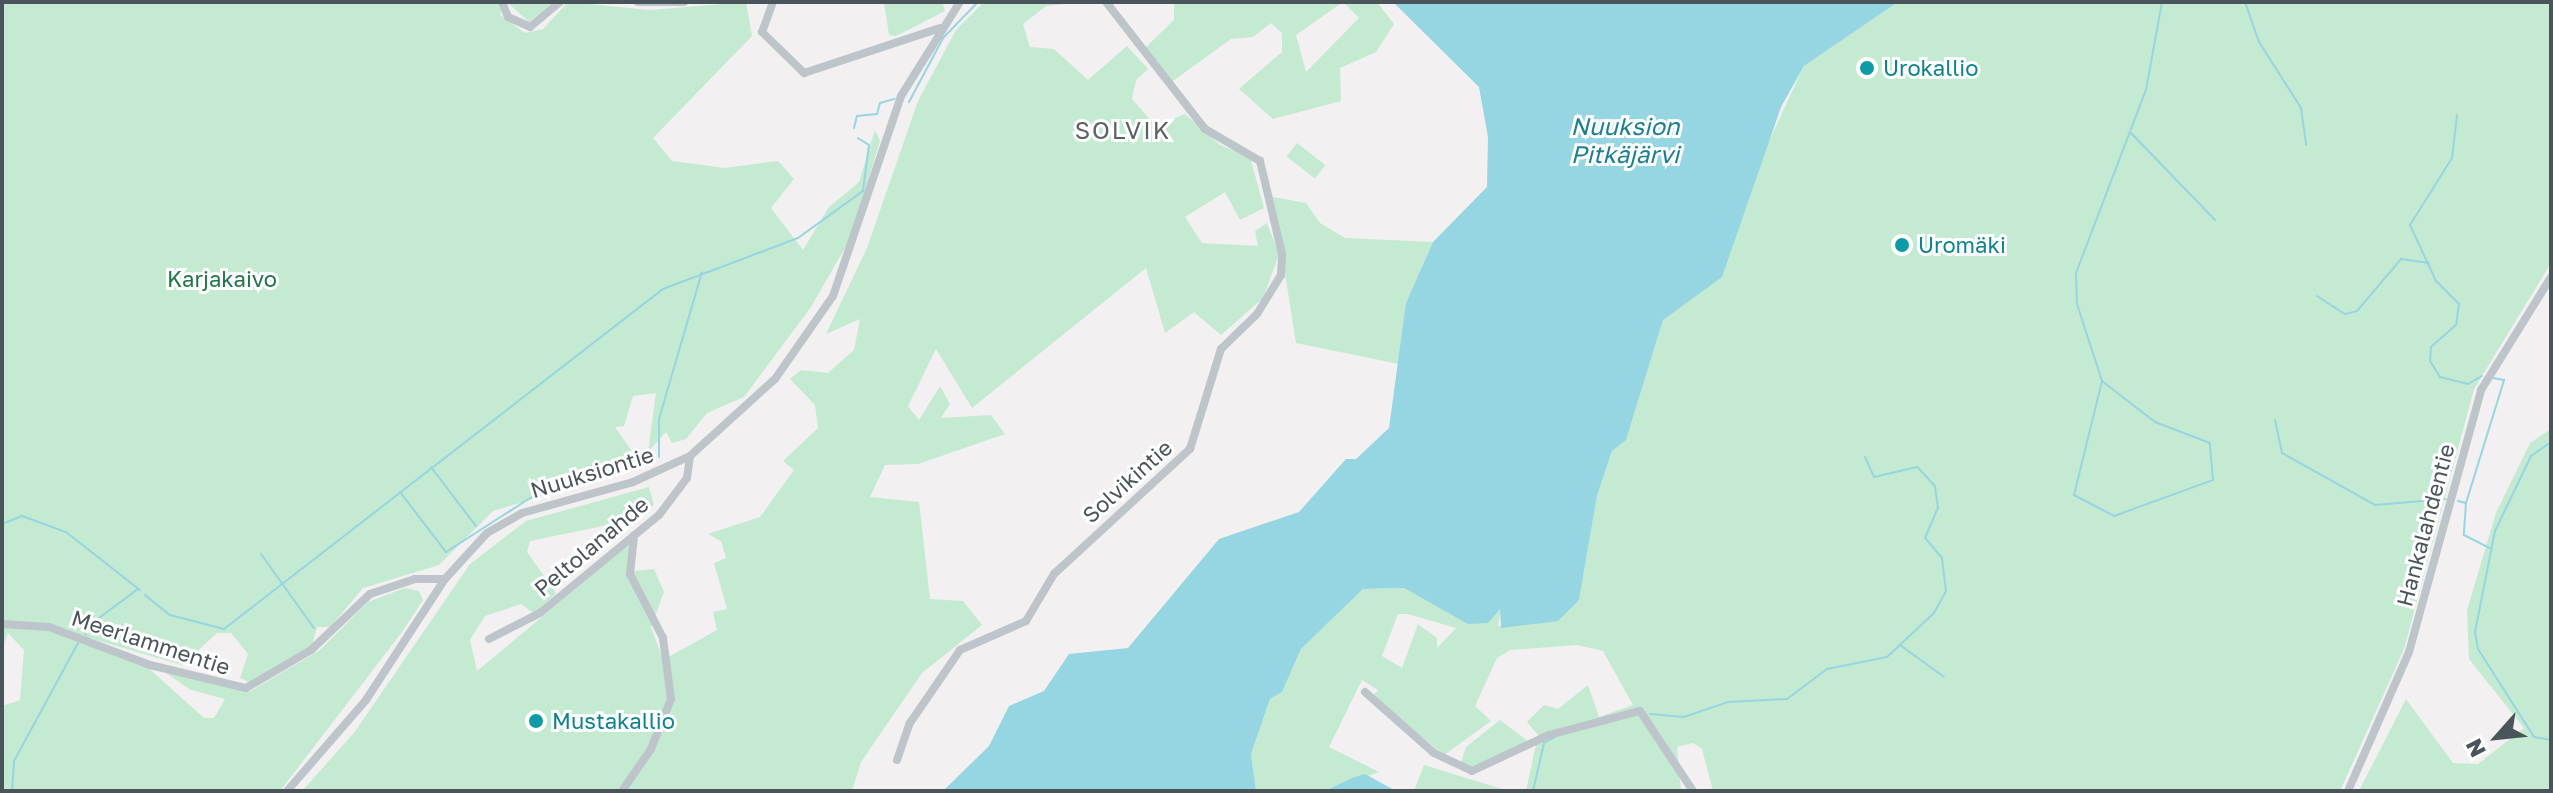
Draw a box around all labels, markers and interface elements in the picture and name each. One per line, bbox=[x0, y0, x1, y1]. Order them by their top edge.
place label: Urokallio bbox=[1883, 55, 1978, 81]
marker: Urokallio bbox=[1858, 59, 1876, 77]
water label: Nuuksion Pitkäjärvi bbox=[1570, 112, 1680, 168]
district label: SOLVIK bbox=[1075, 116, 1171, 144]
place label: Uromäki bbox=[1918, 232, 2006, 258]
marker: Uromäki bbox=[1893, 236, 1911, 254]
park label: Karjakaivo bbox=[167, 266, 277, 292]
street label: Solvikintie bbox=[1077, 434, 1177, 528]
street label: Nuuksiontie bbox=[527, 441, 657, 503]
street label: Hankalahdentie bbox=[2391, 441, 2459, 609]
street label: Peltolanahde bbox=[529, 491, 653, 601]
street label: Meerlammentie bbox=[68, 604, 234, 680]
north arrow bbox=[2457, 697, 2537, 777]
place label: Mustakallio bbox=[552, 708, 675, 734]
marker: Mustakallio bbox=[527, 712, 545, 730]
text: N bbox=[2459, 735, 2491, 762]

